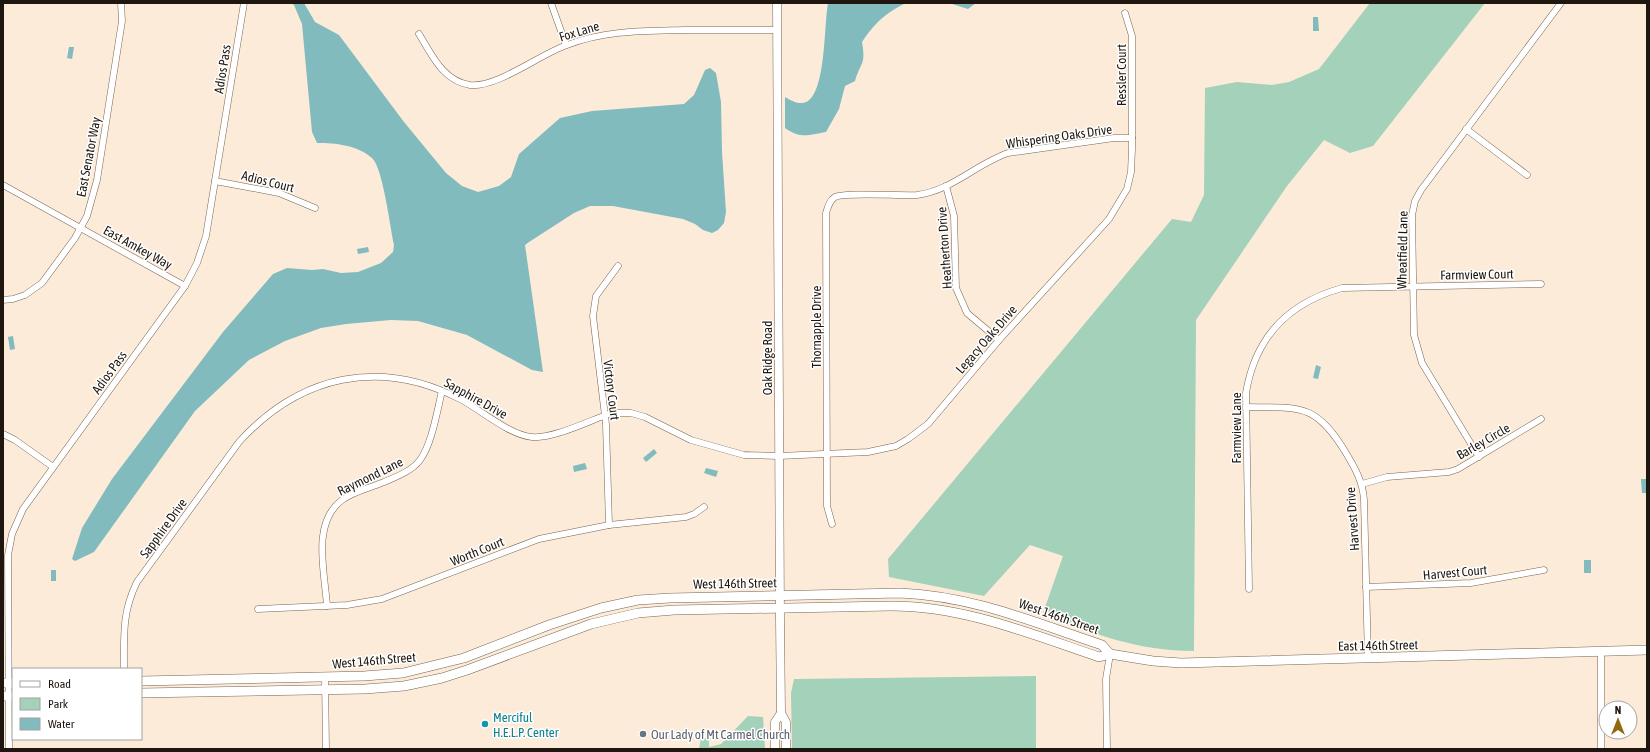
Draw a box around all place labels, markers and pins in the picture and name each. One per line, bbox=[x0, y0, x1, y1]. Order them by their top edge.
place label: Merciful H.E.L.P. Center bbox=[493, 710, 559, 740]
marker: Merciful H.E.L.P. Center bbox=[480, 719, 490, 729]
place label: Our Lady of Mt Carmel Church bbox=[651, 727, 790, 742]
marker: Our Lady of Mt Carmel Church bbox=[638, 729, 648, 739]

